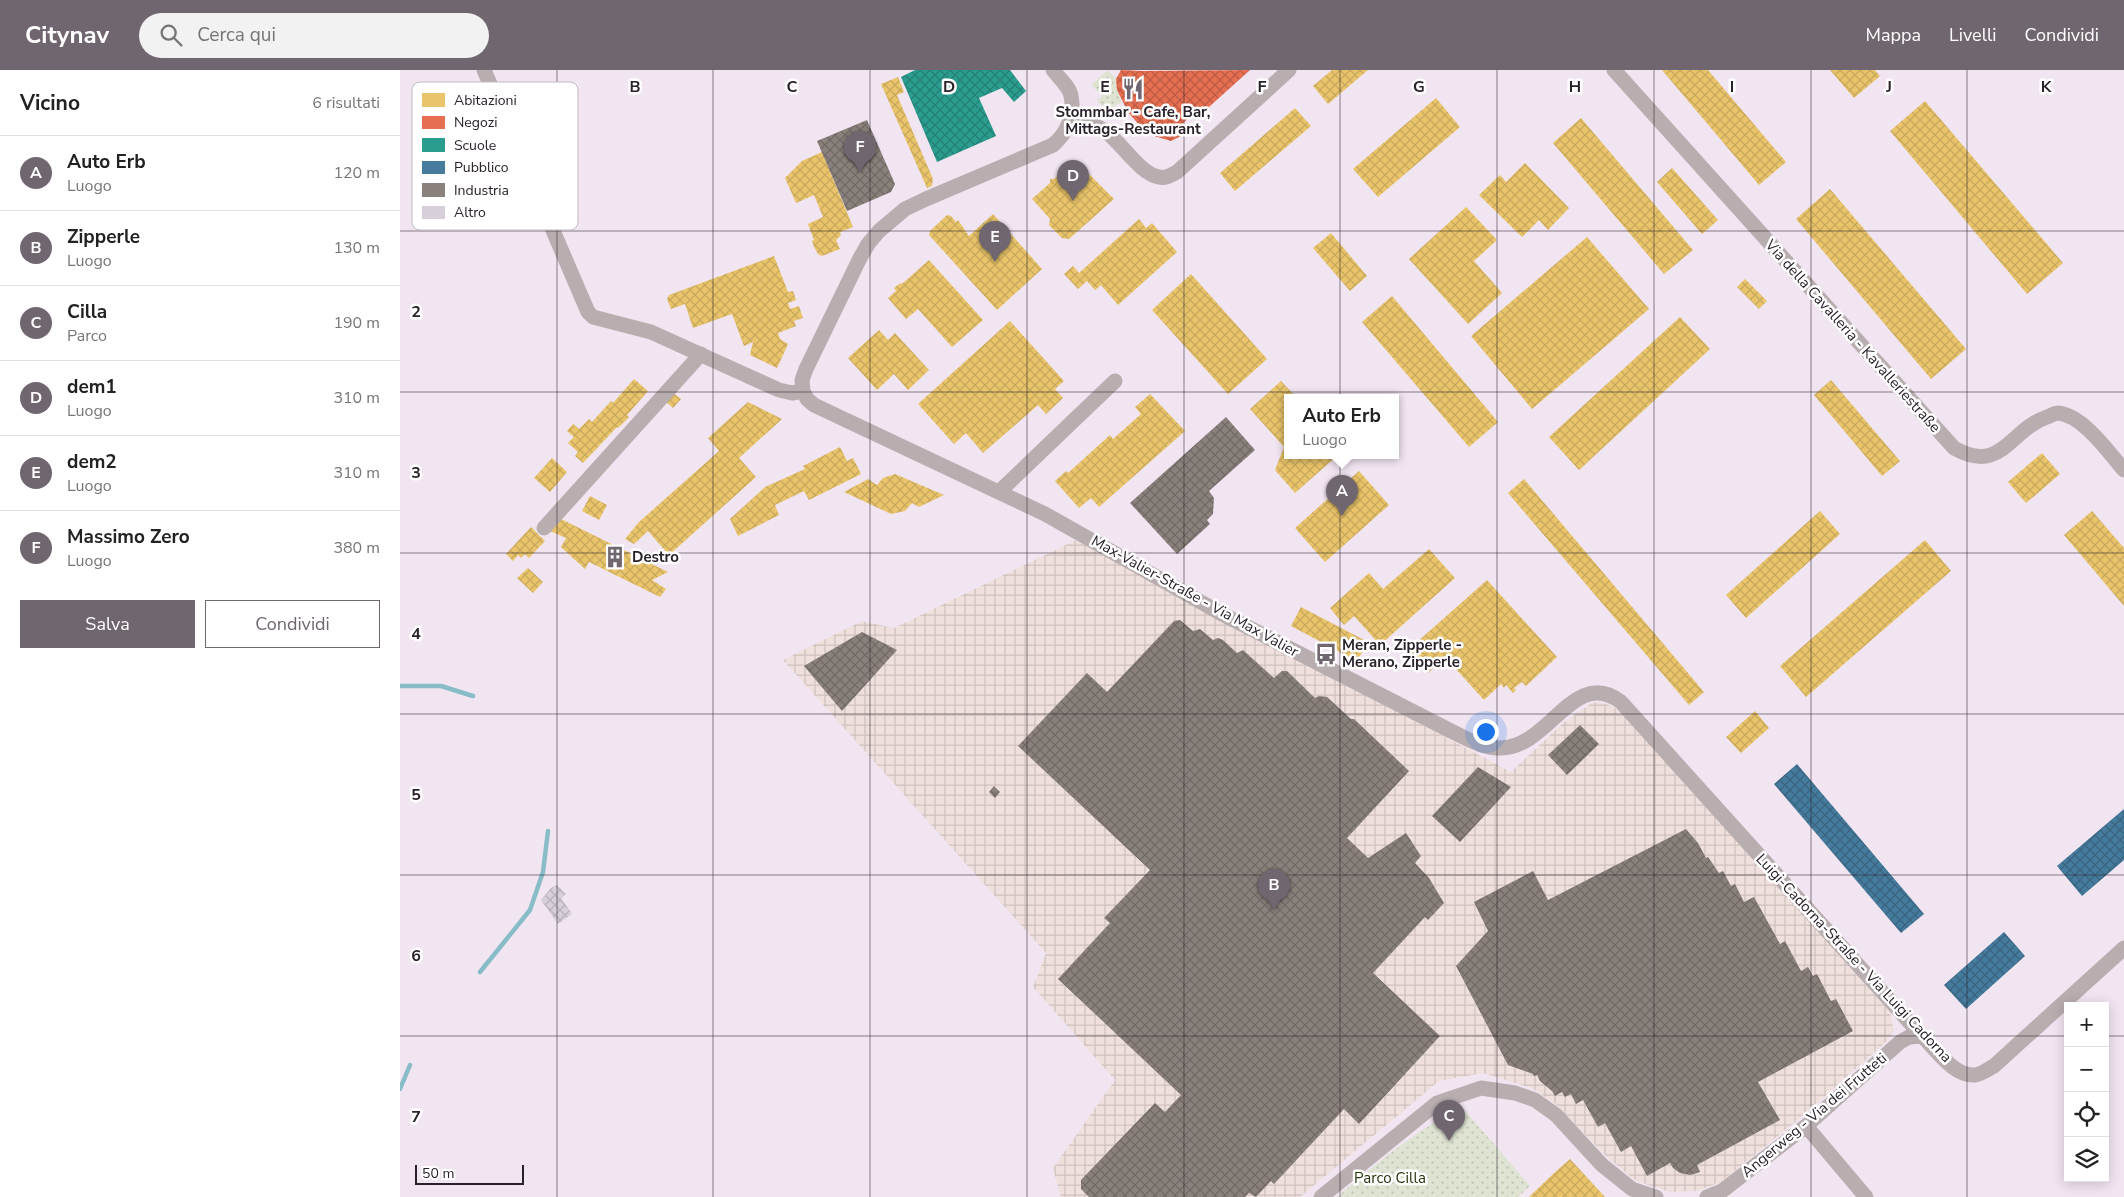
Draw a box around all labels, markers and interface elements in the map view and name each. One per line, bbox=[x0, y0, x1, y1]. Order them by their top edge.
search box bbox=[139, 13, 489, 58]
text: Citynav bbox=[25, 19, 109, 51]
icon: search bbox=[157, 21, 185, 49]
text: Cerca qui bbox=[197, 22, 276, 48]
text: Mappa bbox=[1866, 23, 1921, 47]
text: Livelli bbox=[1949, 23, 1996, 47]
text: Condividi bbox=[2024, 23, 2099, 47]
text: B bbox=[629, 76, 641, 98]
text: C bbox=[787, 76, 798, 98]
text: D bbox=[943, 76, 955, 98]
text: E bbox=[1100, 76, 1110, 98]
restaurant icon: Stommbar - Cafe, Bar, Mittags-Restaurant bbox=[1120, 76, 1146, 102]
text: F bbox=[1258, 76, 1267, 98]
text: G bbox=[1413, 76, 1425, 98]
text: H bbox=[1569, 76, 1581, 98]
text: I bbox=[1730, 76, 1734, 98]
text: J bbox=[1885, 76, 1892, 98]
text: K bbox=[2041, 76, 2053, 98]
legend bbox=[412, 82, 578, 230]
text: Vicino bbox=[20, 89, 80, 117]
text: Abitazioni bbox=[454, 91, 517, 110]
text: 6 risultati bbox=[312, 92, 380, 114]
place label: Stommbar - Cafe, Bar, Mittags-Restaurant bbox=[1056, 102, 1210, 139]
text: Negozi bbox=[454, 113, 497, 132]
pin: F bbox=[844, 131, 876, 172]
text: Scuole bbox=[454, 136, 496, 155]
text: Auto Erb bbox=[67, 149, 146, 175]
text: Pubblico bbox=[454, 158, 509, 177]
pin: D bbox=[1057, 160, 1089, 201]
text: A bbox=[30, 162, 42, 184]
text: 120 m bbox=[333, 162, 380, 184]
text: Luogo bbox=[67, 175, 112, 197]
text: Industria bbox=[454, 181, 509, 200]
text: Altro bbox=[454, 203, 486, 222]
pin: E bbox=[979, 221, 1011, 262]
text: Zipperle bbox=[67, 224, 140, 250]
street label: Via della Cavalleria - Kavalleriestraße bbox=[1760, 234, 1945, 437]
text: B bbox=[30, 237, 42, 259]
text: 130 m bbox=[333, 237, 380, 259]
text: Luogo bbox=[67, 250, 112, 272]
text: Cilla bbox=[67, 299, 107, 325]
text: 2 bbox=[411, 301, 421, 323]
text: C bbox=[31, 312, 41, 334]
text: 190 m bbox=[333, 312, 380, 334]
text: Parco bbox=[67, 325, 107, 347]
text: dem1 bbox=[67, 374, 117, 400]
text: D bbox=[30, 387, 42, 409]
text: 310 m bbox=[333, 387, 380, 409]
popup bbox=[1284, 394, 1399, 459]
text: Luogo bbox=[67, 400, 112, 422]
text: Auto Erb bbox=[1302, 403, 1381, 429]
text: Luogo bbox=[1302, 429, 1347, 451]
text: dem2 bbox=[67, 449, 117, 475]
text: E bbox=[31, 462, 41, 484]
text: 310 m bbox=[333, 462, 380, 484]
text: 3 bbox=[411, 462, 421, 484]
text: Luogo bbox=[67, 475, 112, 497]
pin: A bbox=[1326, 475, 1358, 516]
text: Massimo Zero bbox=[67, 524, 190, 550]
street label: Max-Valier-Straße - Via Max Valier bbox=[1088, 531, 1303, 662]
text: F bbox=[32, 537, 41, 559]
text: 380 m bbox=[333, 537, 380, 559]
building icon: Destro bbox=[602, 544, 628, 570]
place label: Destro bbox=[632, 547, 679, 567]
text: Luogo bbox=[67, 550, 112, 572]
button: Salva bbox=[20, 600, 195, 648]
button: Condividi bbox=[205, 600, 380, 648]
text: 4 bbox=[411, 623, 421, 645]
place label: Meran, Zipperle - Merano, Zipperle bbox=[1342, 635, 1462, 672]
bus stop icon: Meran, Zipperle - Merano, Zipperle bbox=[1313, 641, 1339, 667]
your location bbox=[1473, 719, 1499, 745]
text: 5 bbox=[411, 784, 421, 806]
street label: Luigi-Cadorna-Straße - Via Luigi Cadorna bbox=[1752, 849, 1956, 1067]
pin: B bbox=[1258, 869, 1290, 910]
text: 6 bbox=[411, 945, 421, 967]
map controls bbox=[2064, 1002, 2109, 1182]
button: + bbox=[2064, 1002, 2109, 1047]
button: − bbox=[2064, 1047, 2109, 1092]
street label: Angerweg - Via dei Frutteti bbox=[1737, 1048, 1891, 1182]
button: locate bbox=[2064, 1092, 2109, 1137]
pin: C bbox=[1433, 1100, 1465, 1141]
text: 7 bbox=[411, 1106, 421, 1128]
button: layers bbox=[2064, 1137, 2109, 1182]
scale bar bbox=[415, 1162, 524, 1185]
text: 50 m bbox=[422, 1164, 454, 1183]
park label: Parco Cilla bbox=[1354, 1168, 1426, 1188]

